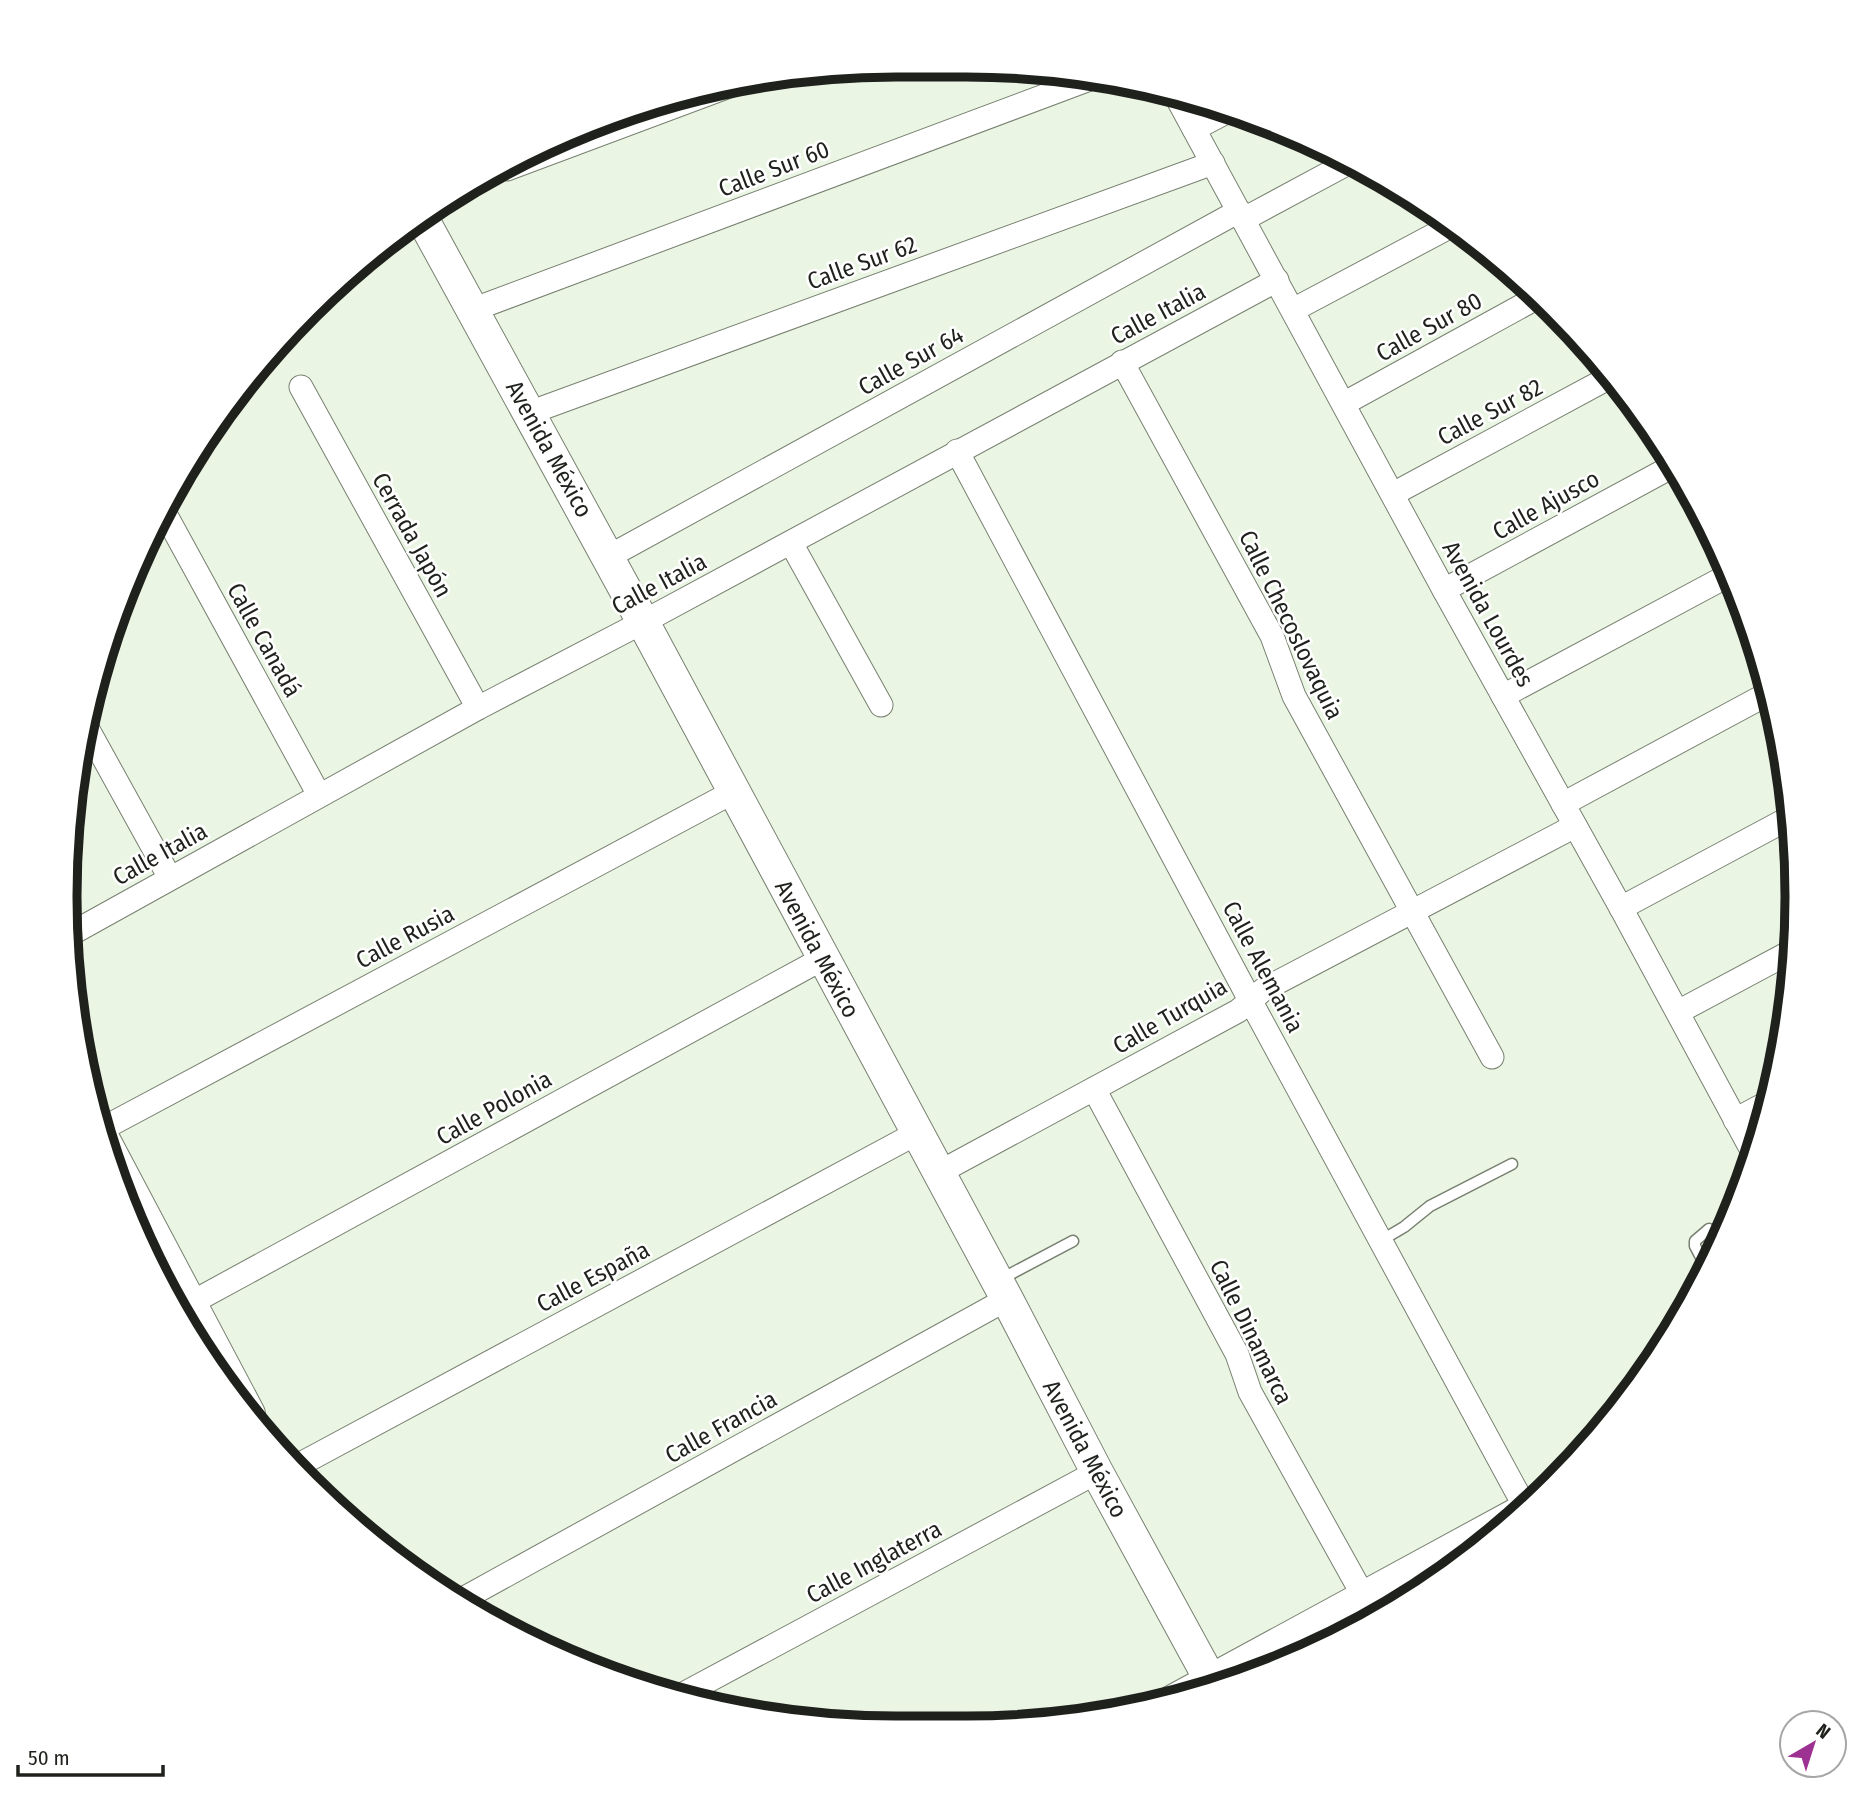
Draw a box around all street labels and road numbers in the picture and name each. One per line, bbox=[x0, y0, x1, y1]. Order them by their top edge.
street label: Calle Sur 60 bbox=[715, 135, 833, 203]
street label: Calle Sur 62 bbox=[804, 230, 920, 296]
street label: Calle Italia bbox=[1106, 277, 1210, 351]
street label: Calle Sur 80 bbox=[1371, 287, 1487, 367]
street label: Calle Sur 64 bbox=[854, 321, 968, 401]
street label: Calle Sur 82 bbox=[1433, 373, 1547, 451]
street label: Avenida México bbox=[500, 376, 598, 522]
street label: Calle Ajusco bbox=[1488, 464, 1604, 546]
street label: Cerrada Japón bbox=[366, 468, 458, 602]
street label: Calle Checoslovaquia bbox=[1233, 526, 1349, 724]
street label: Avenida Lourdes bbox=[1436, 536, 1540, 692]
street label: Calle Italia bbox=[607, 547, 711, 621]
street label: Calle Canadá bbox=[221, 578, 307, 702]
street label: Calle Italia bbox=[108, 817, 212, 891]
street label: Avenida México bbox=[769, 875, 865, 1023]
street label: Calle Alemania bbox=[1217, 896, 1309, 1038]
street label: Calle Rusia bbox=[351, 899, 459, 975]
street label: Calle Turquia bbox=[1108, 972, 1232, 1060]
street label: Calle Polonia bbox=[432, 1065, 556, 1151]
street label: Calle España bbox=[532, 1236, 654, 1318]
street label: Calle Dinamarca bbox=[1204, 1255, 1298, 1409]
street label: Avenida México bbox=[1037, 1375, 1133, 1523]
street label: Calle Francia bbox=[660, 1385, 782, 1469]
street label: Calle Inglaterra bbox=[802, 1515, 946, 1609]

